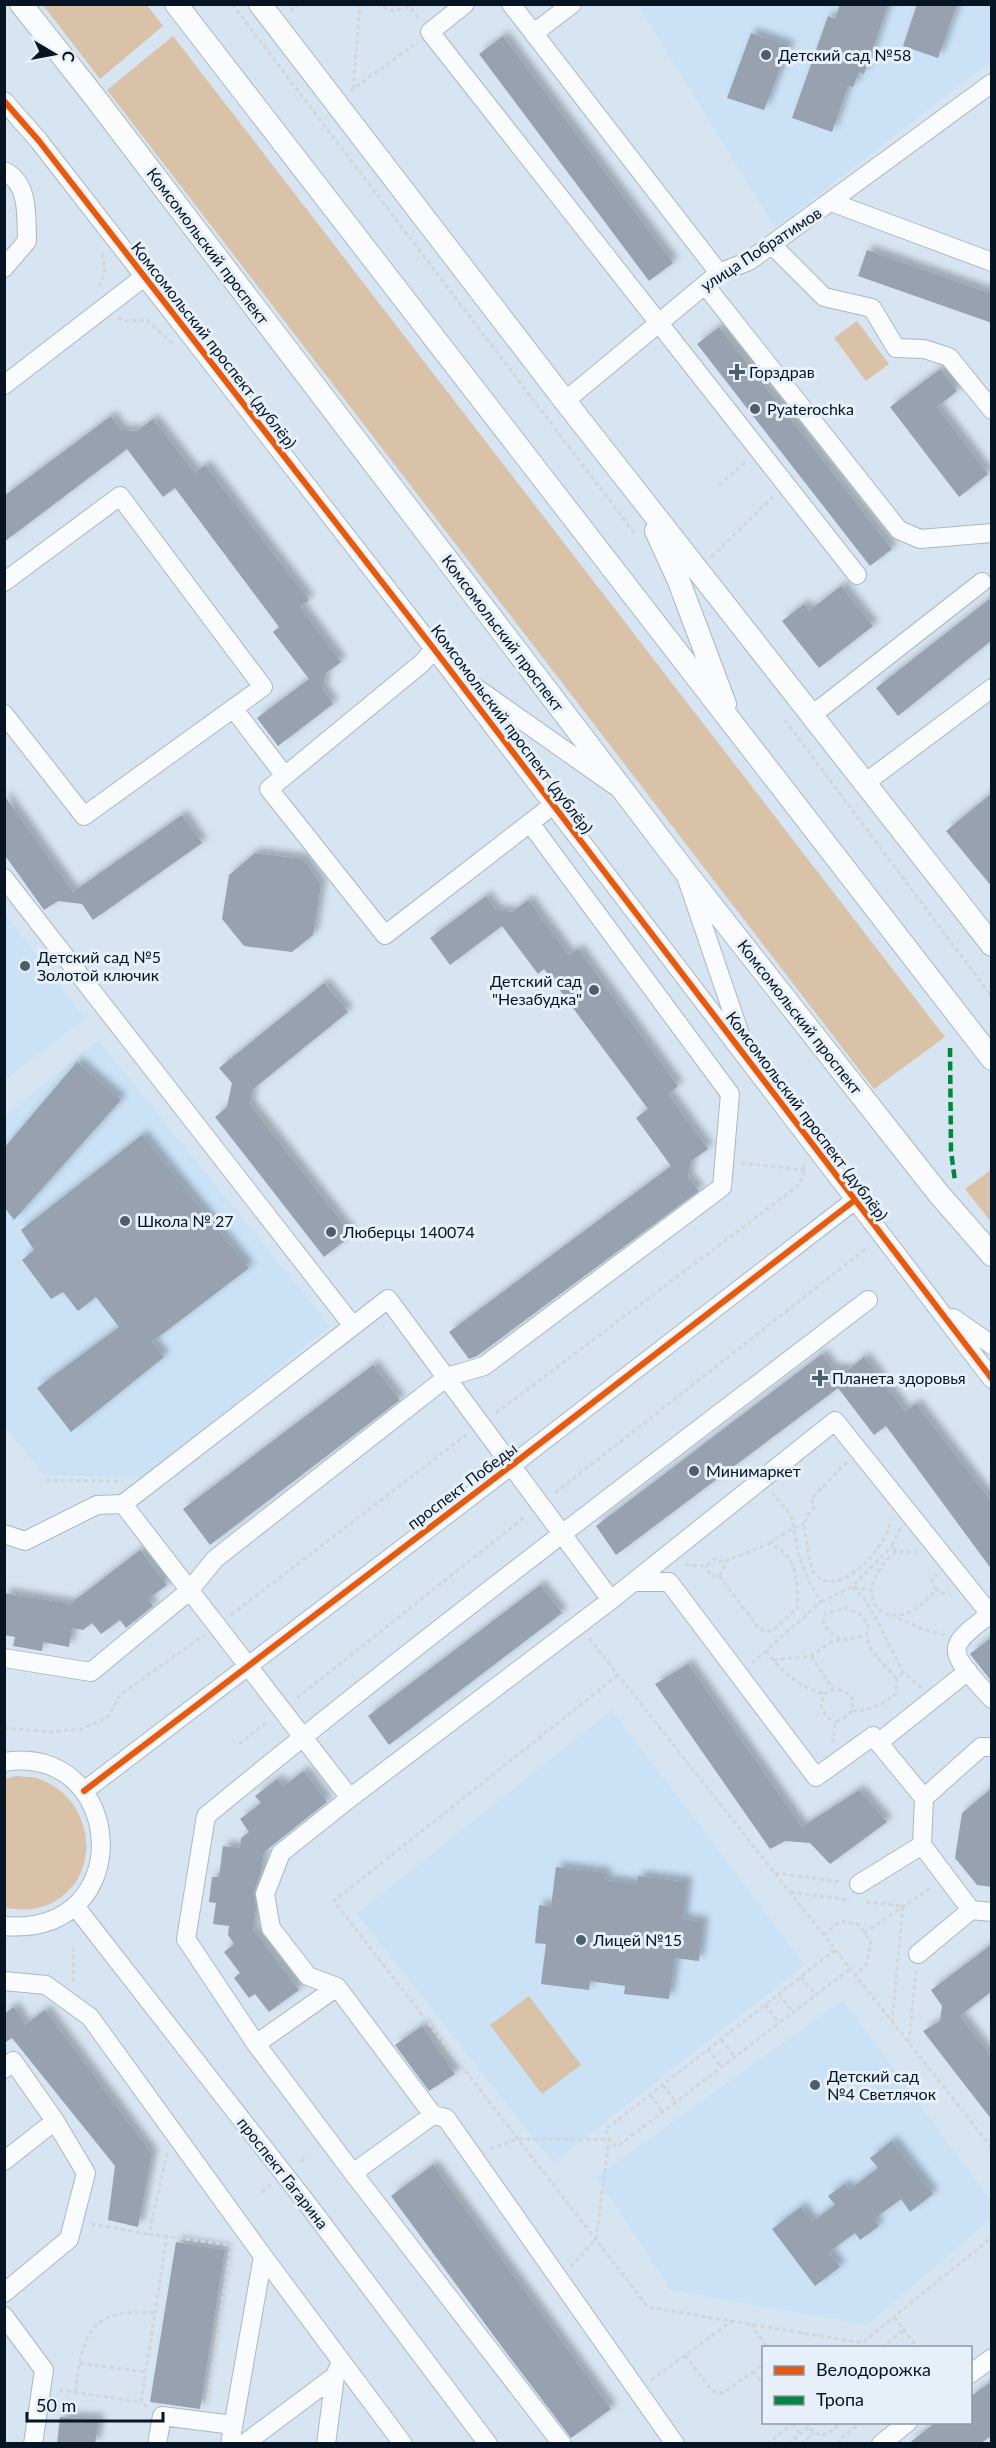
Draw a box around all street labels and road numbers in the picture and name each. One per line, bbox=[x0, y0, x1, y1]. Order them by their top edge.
street label: Комсомольский проспект bbox=[143, 164, 273, 328]
street label: улица Побратимов bbox=[697, 202, 825, 295]
street label: Комсомольский проспект (дублёр) bbox=[128, 238, 301, 452]
street label: Комсомольский проспект bbox=[438, 551, 568, 715]
street label: Комсомольский проспект (дублёр) bbox=[427, 620, 597, 837]
street label: Комсомольский проспект bbox=[734, 936, 867, 1098]
street label: Комсомольский проспект (дублёр) bbox=[722, 1007, 892, 1224]
street label: проспект Победы bbox=[403, 1438, 520, 1533]
street label: проспект Гагарина bbox=[234, 2113, 333, 2232]

